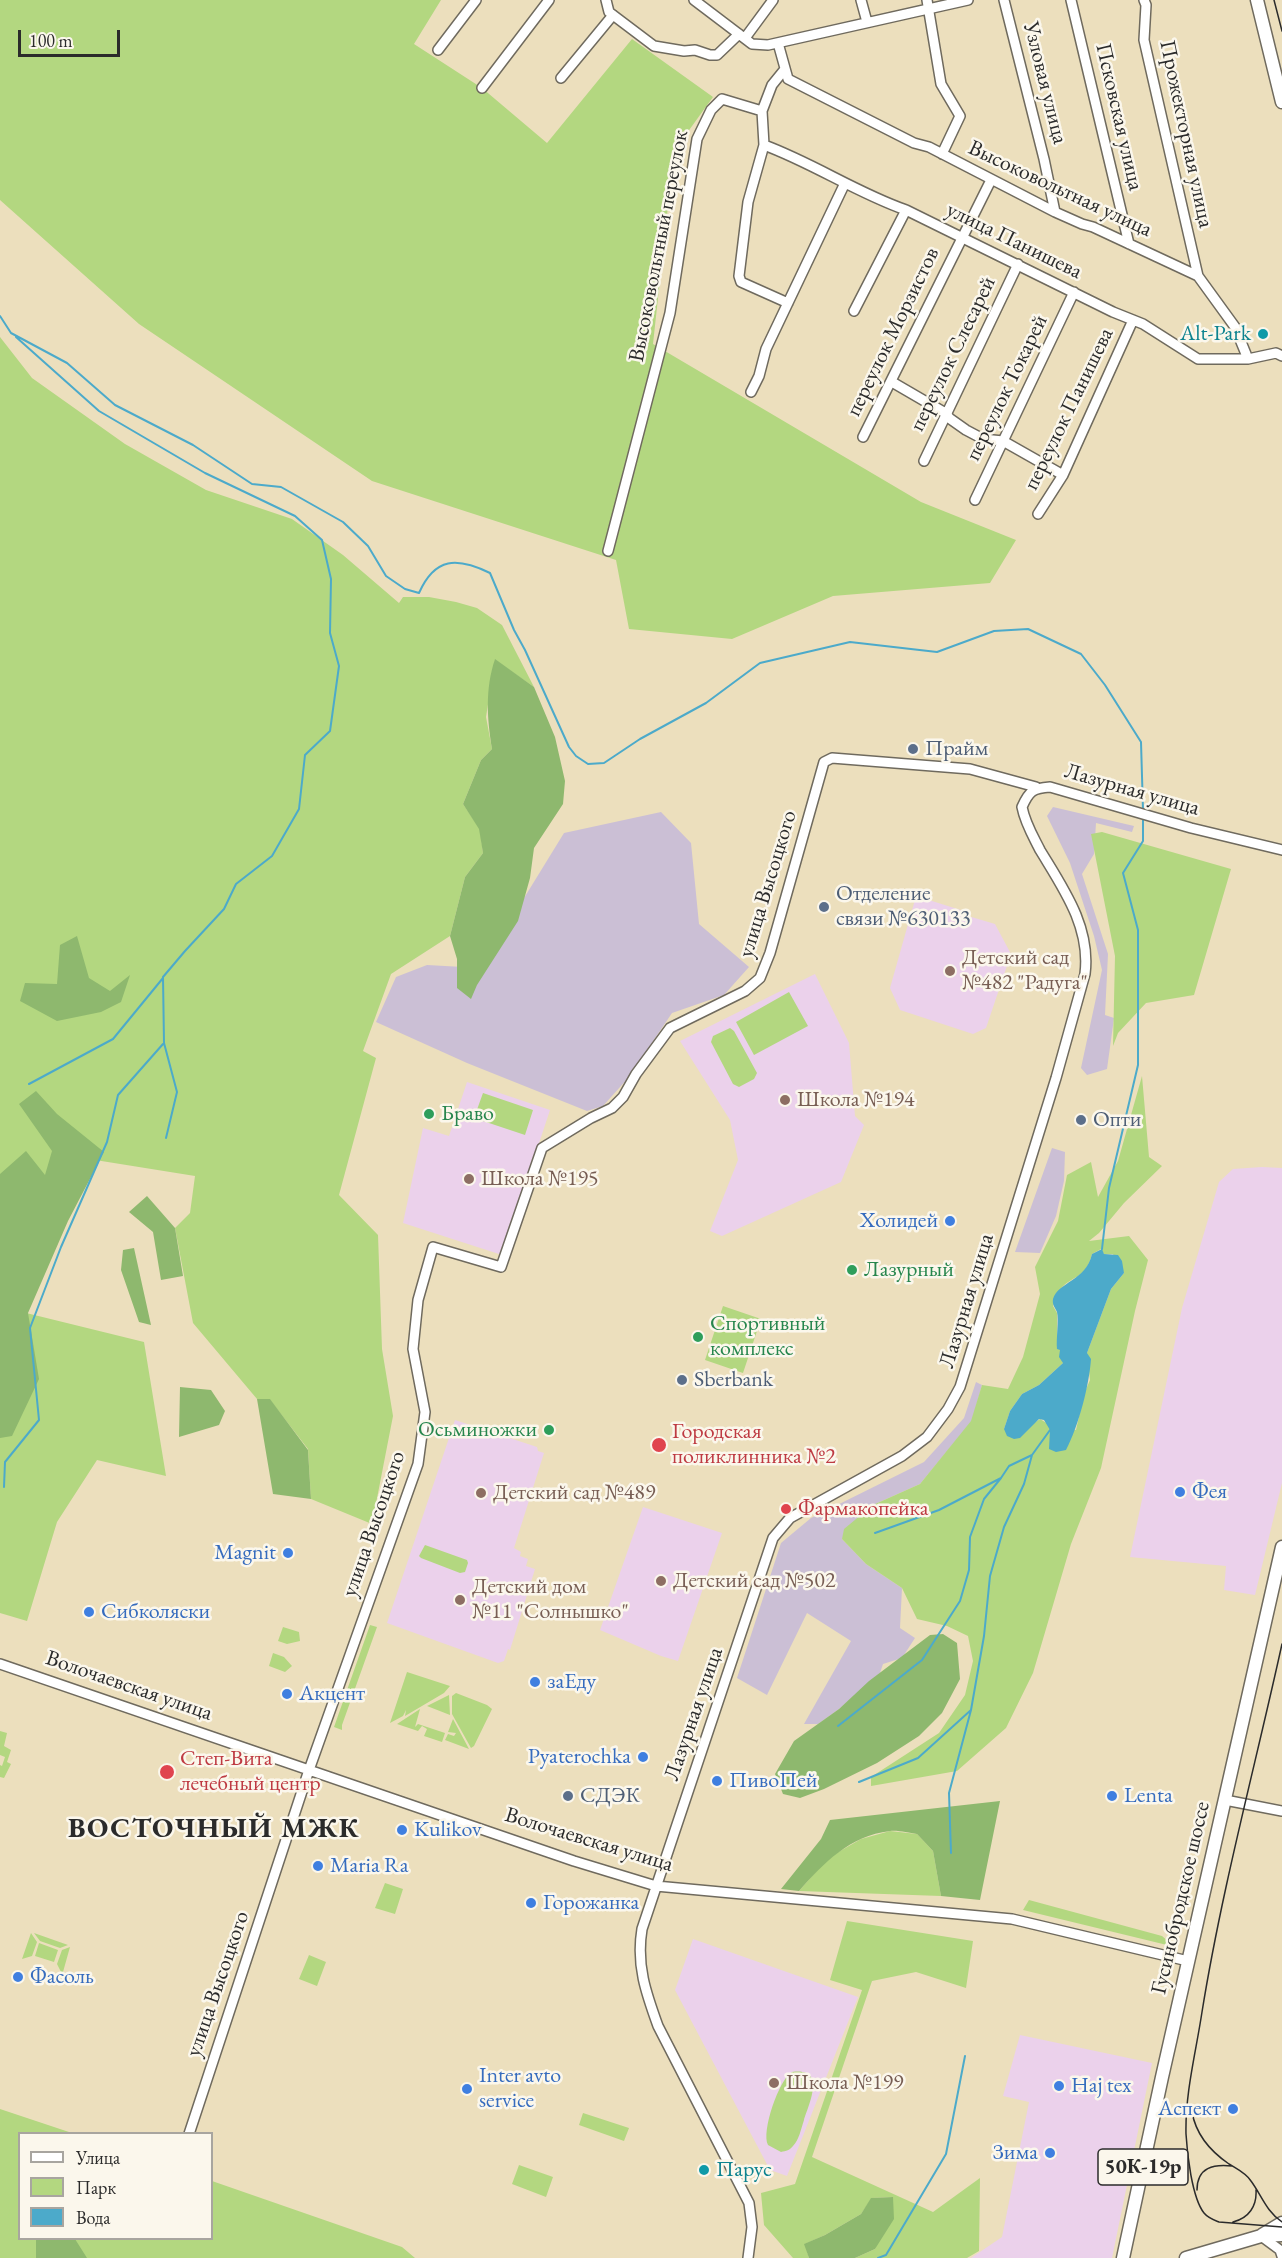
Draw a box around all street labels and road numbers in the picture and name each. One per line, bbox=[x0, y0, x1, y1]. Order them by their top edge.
street label: Узловая улица bbox=[1017, 19, 1073, 147]
street label: Прожекторная улица bbox=[1153, 38, 1219, 230]
street label: Псковская улица bbox=[1089, 41, 1149, 193]
street label: Высоковольтный переулок bbox=[624, 128, 694, 364]
street label: Высоковольтная улица bbox=[964, 135, 1156, 243]
street label: улица Панишева bbox=[942, 197, 1086, 285]
street label: переулок Морзистов bbox=[841, 243, 945, 421]
street label: переулок Слесарей bbox=[904, 272, 1002, 436]
street label: переулок Токарей bbox=[960, 311, 1054, 465]
street label: переулок Панишева bbox=[1018, 324, 1120, 494]
street label: Лазурная улица bbox=[1061, 758, 1203, 822]
street label: улица Высоцкого bbox=[733, 807, 803, 961]
street label: Лазурная улица bbox=[934, 1231, 1000, 1371]
street label: улица Высоцкого bbox=[337, 1448, 411, 1600]
street label: Лазурная улица bbox=[659, 1644, 729, 1784]
street label: Волочаевская улица bbox=[42, 1645, 216, 1727]
street label: Гусинобродское шоссе bbox=[1146, 1799, 1216, 1997]
street label: Волочаевская улица bbox=[502, 1802, 676, 1878]
street label: улица Высоцкого bbox=[181, 1908, 255, 2060]
road number: 50К-19р bbox=[1098, 2149, 1188, 2185]

